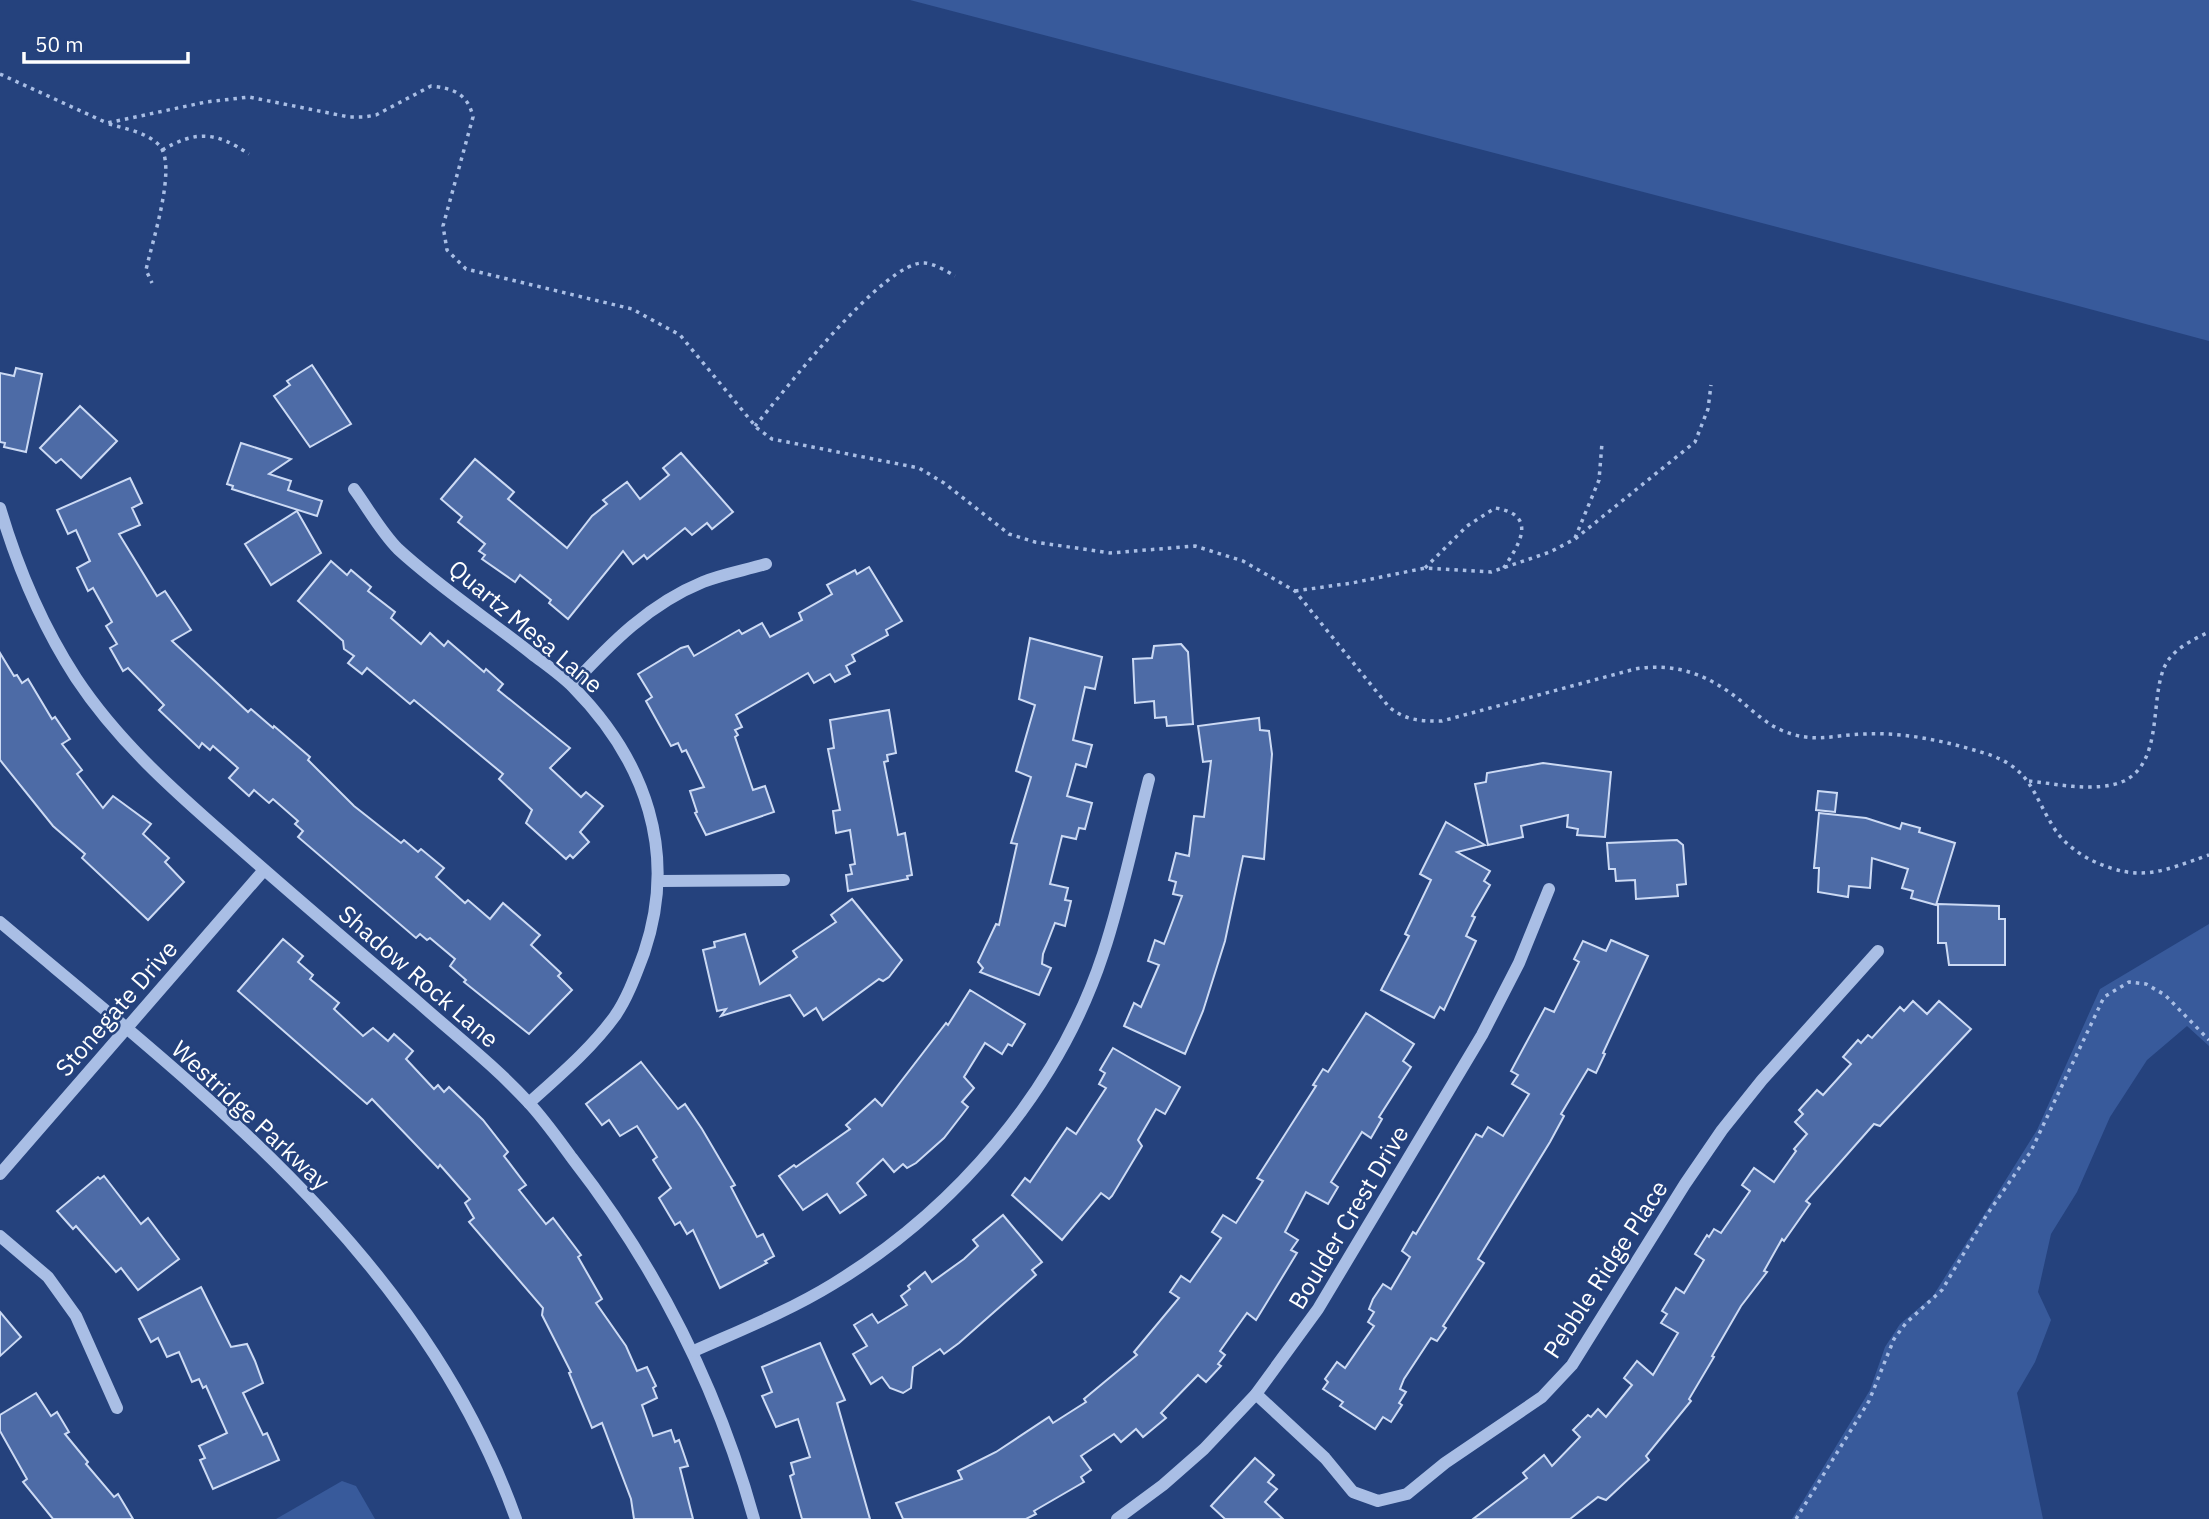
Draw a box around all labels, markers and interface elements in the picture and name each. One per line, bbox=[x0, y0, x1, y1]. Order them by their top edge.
scale bar bbox=[24, 21, 189, 65]
text: 50 m bbox=[35, 30, 84, 58]
street label: Quartz Mesa Lane bbox=[442, 552, 610, 700]
street label: Shadow Rock Lane bbox=[332, 898, 506, 1054]
street label: Stonegate Drive bbox=[48, 933, 184, 1083]
street label: Westridge Parkway bbox=[165, 1033, 337, 1197]
street label: Boulder Crest Drive bbox=[1280, 1119, 1416, 1315]
street label: Pebble Ridge Place bbox=[1535, 1174, 1675, 1364]

